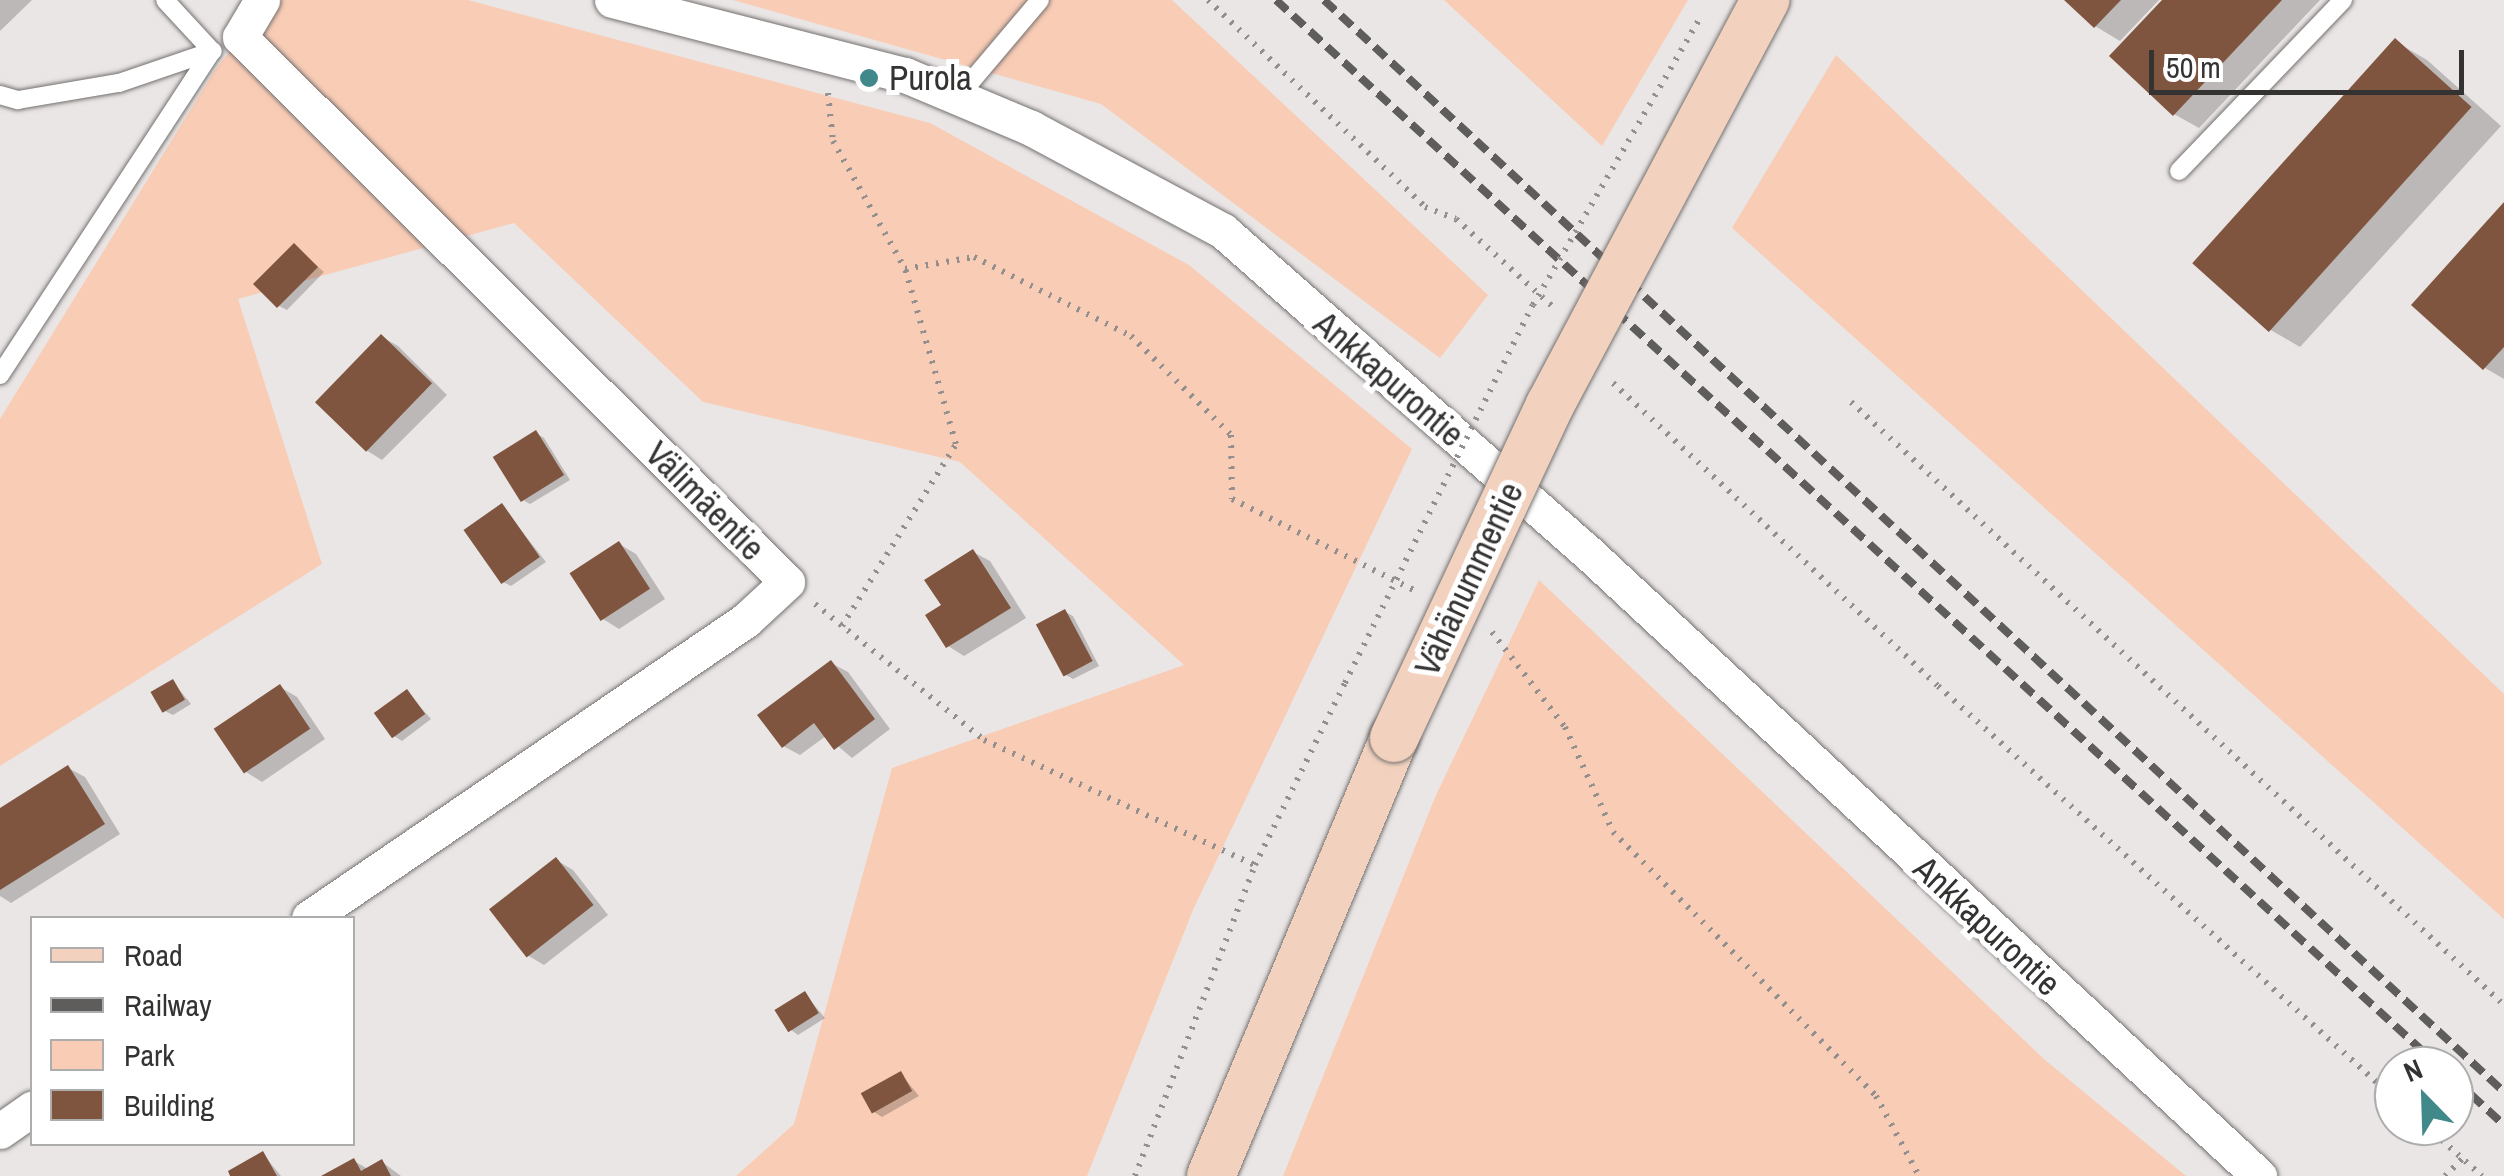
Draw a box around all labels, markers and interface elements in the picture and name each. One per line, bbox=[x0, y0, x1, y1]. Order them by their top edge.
scale bar bbox=[2154, 30, 2469, 92]
text: 50 m bbox=[2166, 47, 2221, 87]
place label: Purola bbox=[889, 57, 972, 99]
marker: Purola bbox=[858, 67, 880, 89]
street label: Ankkapurontie bbox=[1305, 302, 1473, 456]
street label: Välimäentie bbox=[637, 433, 773, 569]
street label: Vähänummentie bbox=[1406, 476, 1532, 682]
street label: Ankkapurontie bbox=[1905, 848, 2069, 1004]
legend bbox=[30, 916, 355, 1146]
text: Road bbox=[124, 935, 183, 975]
text: Railway bbox=[124, 985, 211, 1025]
text: Park bbox=[124, 1035, 175, 1075]
north arrow bbox=[2374, 1046, 2474, 1146]
text: N bbox=[2398, 1050, 2428, 1091]
text: Building bbox=[124, 1085, 214, 1125]

